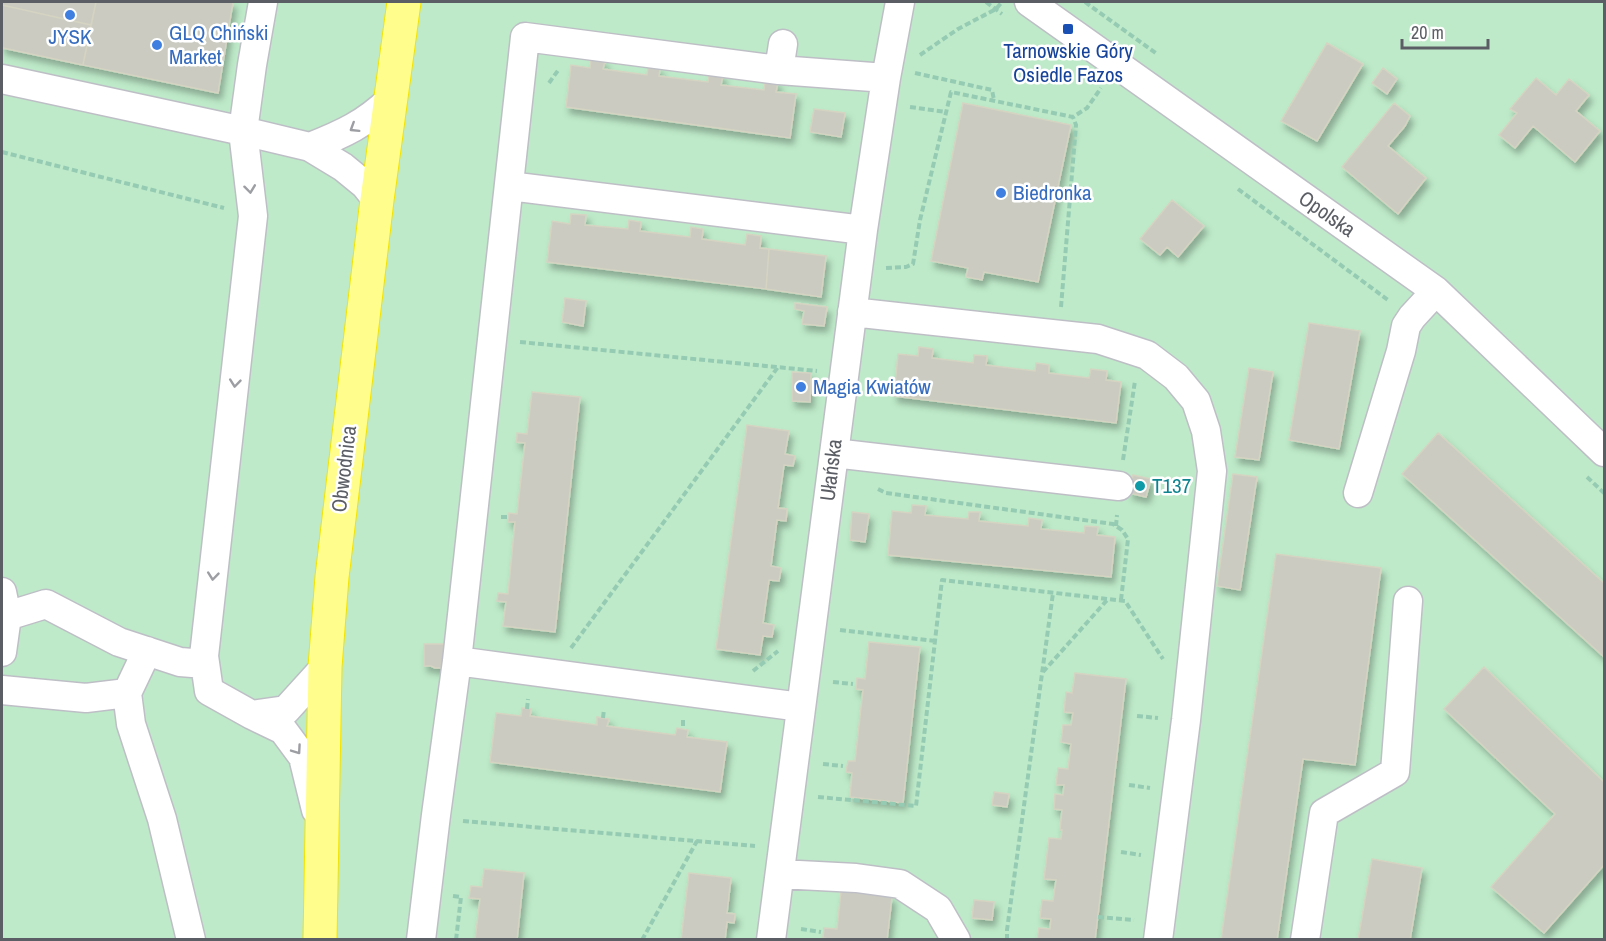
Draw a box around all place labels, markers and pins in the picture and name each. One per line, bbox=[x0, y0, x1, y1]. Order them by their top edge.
marker: JYSK bbox=[63, 8, 77, 22]
place label: GLQ Chiński Market bbox=[169, 18, 269, 71]
place label: JYSK bbox=[48, 22, 92, 51]
marker: Tarnowskie Góry Osiedle Fazos bbox=[1061, 22, 1075, 36]
place label: Tarnowskie Góry Osiedle Fazos bbox=[1003, 36, 1133, 89]
marker: GLQ Chiński Market bbox=[150, 38, 164, 52]
place label: Biedronka bbox=[1013, 178, 1092, 207]
marker: Biedronka bbox=[994, 186, 1008, 200]
place label: Magia Kwiatów bbox=[813, 372, 931, 401]
marker: Magia Kwiatów bbox=[794, 380, 808, 394]
place label: T137 bbox=[1152, 471, 1191, 500]
marker: T137 bbox=[1133, 479, 1147, 493]

